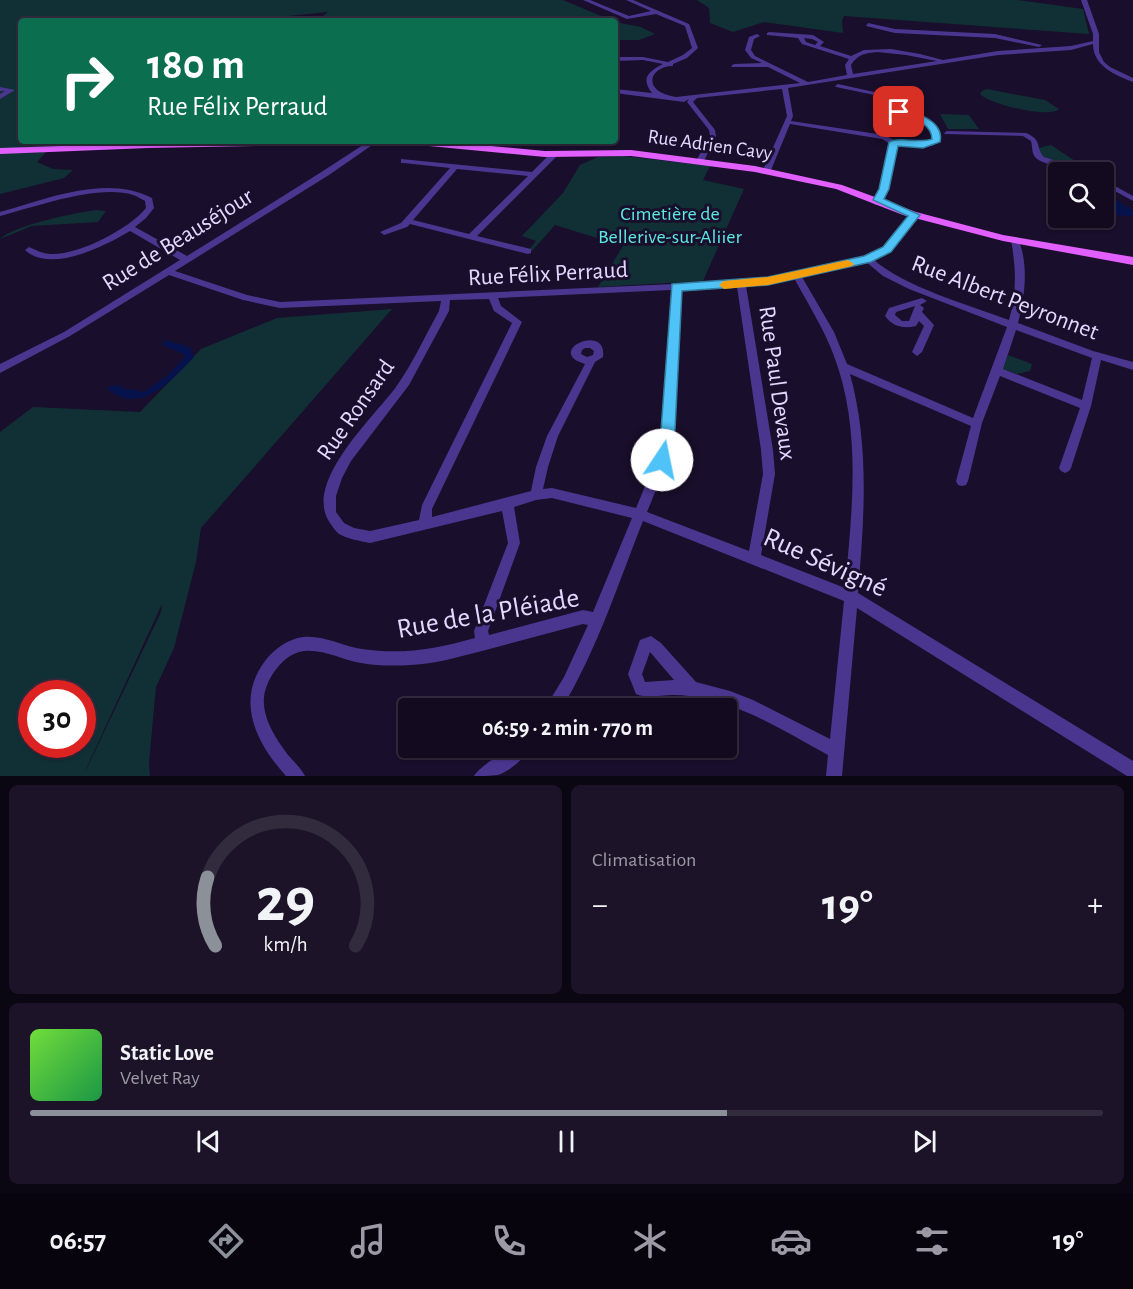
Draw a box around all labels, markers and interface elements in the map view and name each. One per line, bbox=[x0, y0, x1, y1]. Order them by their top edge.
icon: right bbox=[48, 42, 126, 120]
text: 180 m bbox=[147, 44, 245, 86]
pin bbox=[873, 86, 924, 137]
text: Rue Félix Perraud bbox=[147, 93, 327, 120]
icon: arrive bbox=[882, 95, 915, 128]
street label: Rue Adrien Cavy bbox=[646, 126, 774, 164]
map controls bbox=[1048, 162, 1114, 228]
button: search bbox=[1048, 162, 1114, 228]
street label: Rue de Beauséjour bbox=[99, 184, 258, 296]
park label: Cimetière de Bellerive-sur-Aliier bbox=[598, 204, 742, 247]
street label: Rue Albert Peyronnet bbox=[908, 251, 1102, 345]
street label: Rue Félix Perraud bbox=[467, 258, 629, 290]
street label: Rue Paul Devaux bbox=[754, 304, 800, 462]
street label: Rue Ronsard bbox=[313, 355, 399, 465]
position arrow bbox=[630, 428, 694, 492]
street label: Rue Sévigné bbox=[759, 523, 891, 603]
street label: Rue de la Pléiade bbox=[395, 584, 581, 644]
speed limit sign: 30 bbox=[18, 680, 96, 758]
text: 06:59 · 2 min · 770 m bbox=[482, 717, 653, 739]
text: Climatisation bbox=[592, 850, 696, 870]
text: 29 bbox=[256, 870, 315, 932]
text: 19° bbox=[822, 883, 873, 928]
text: − bbox=[592, 889, 608, 922]
text: + bbox=[1087, 889, 1103, 922]
text: km/h bbox=[263, 935, 308, 956]
text: Static Love bbox=[120, 1042, 214, 1064]
text: Velvet Ray bbox=[120, 1068, 200, 1088]
icon: previous bbox=[192, 1125, 225, 1158]
icon: pause bbox=[550, 1125, 583, 1158]
icon: next bbox=[908, 1125, 941, 1158]
icon: directions bbox=[205, 1220, 247, 1262]
icon: music bbox=[347, 1220, 389, 1262]
icon: phone bbox=[488, 1220, 530, 1262]
icon: climate bbox=[629, 1220, 671, 1262]
icon: car bbox=[770, 1220, 812, 1262]
icon: filters bbox=[911, 1220, 953, 1262]
text: 06:57 bbox=[50, 1227, 106, 1254]
text: 19° bbox=[1053, 1227, 1083, 1254]

